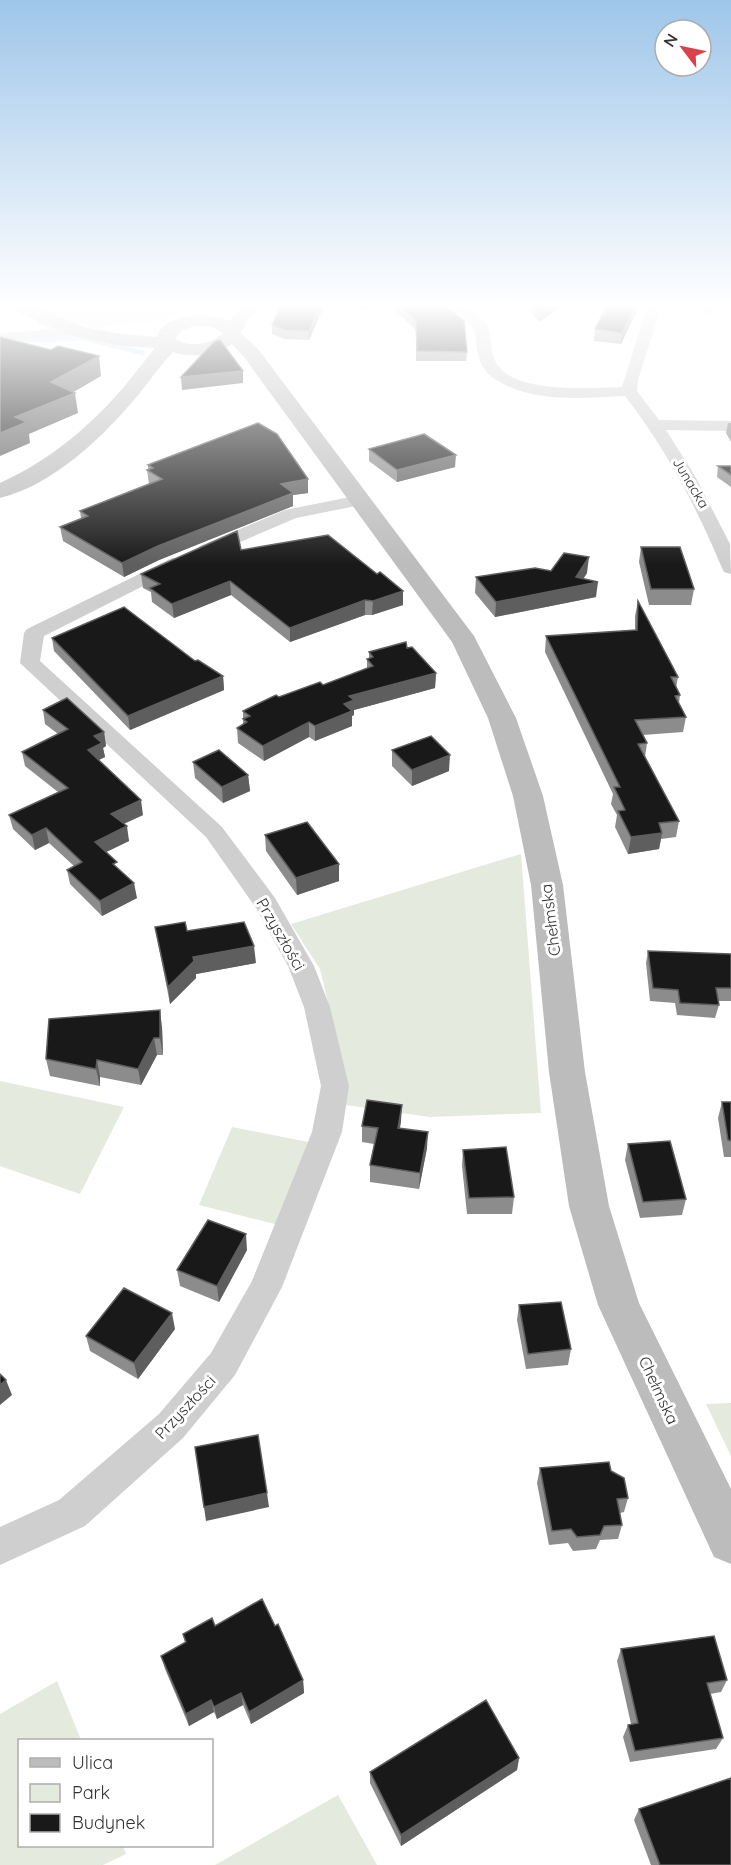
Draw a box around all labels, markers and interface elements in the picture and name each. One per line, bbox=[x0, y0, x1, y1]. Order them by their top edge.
north arrow bbox=[653, 18, 713, 78]
text: N bbox=[659, 30, 682, 50]
street label: Junacka bbox=[669, 454, 713, 512]
street label: Chełmska bbox=[536, 883, 564, 957]
street label: Przyszłości bbox=[252, 894, 310, 974]
street label: Chełmska bbox=[635, 1353, 683, 1427]
street label: Przyszłości bbox=[150, 1371, 220, 1443]
legend bbox=[18, 1739, 213, 1847]
text: Ulica bbox=[72, 1751, 113, 1774]
text: Park bbox=[72, 1781, 110, 1804]
text: Budynek bbox=[72, 1811, 145, 1834]

